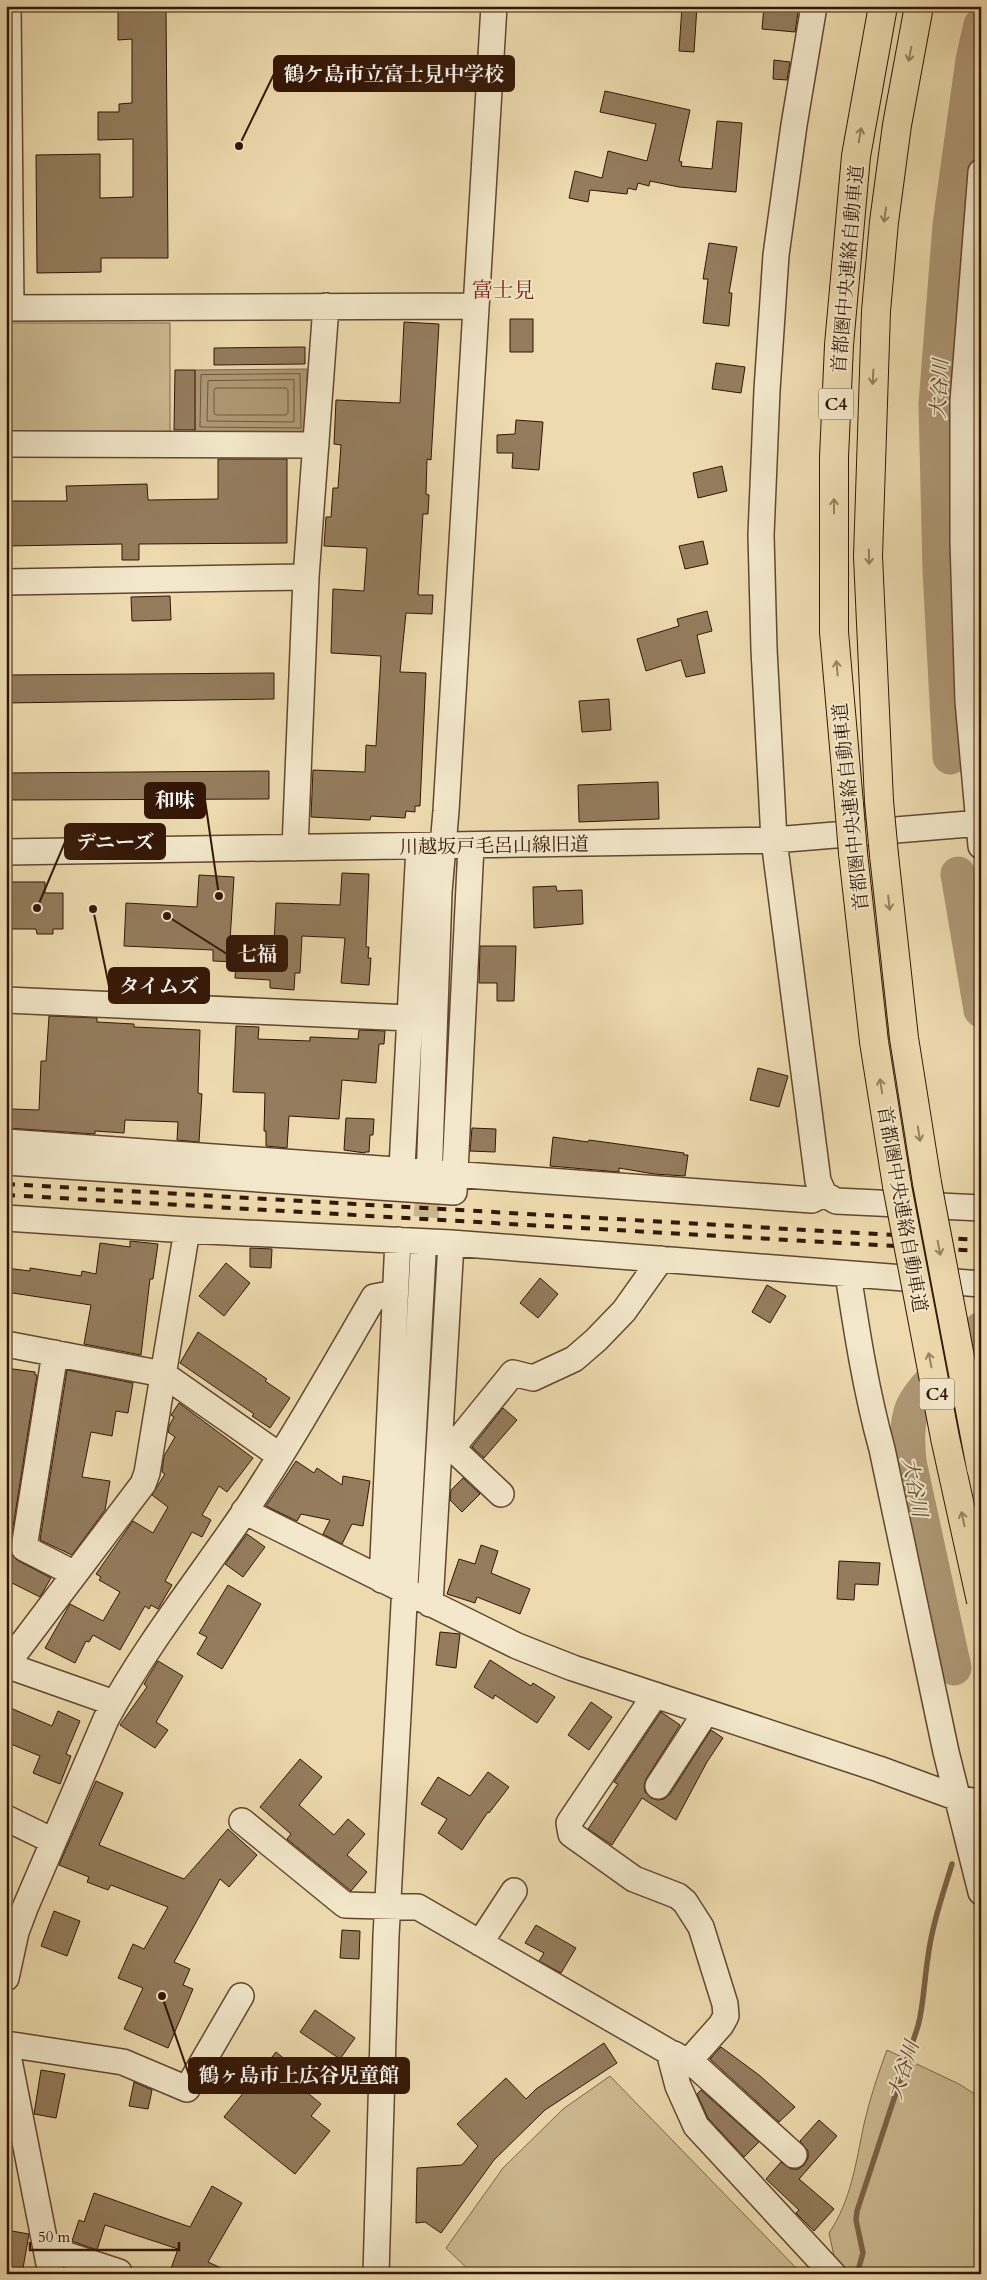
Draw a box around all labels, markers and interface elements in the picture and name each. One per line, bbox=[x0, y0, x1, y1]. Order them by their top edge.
one-way arrow bbox=[905, 46, 915, 62]
callout: 鶴ケ島市立富士見中学校 bbox=[274, 56, 514, 91]
text: 鶴ケ島市立富士見中学校 bbox=[284, 61, 504, 88]
one-way arrow bbox=[856, 127, 866, 143]
street label: 首都圏中央連絡自動車道 bbox=[826, 164, 870, 374]
one-way arrow bbox=[880, 206, 890, 222]
district label: 富士見 bbox=[472, 276, 535, 305]
water label: 大谷川 bbox=[924, 356, 955, 420]
one-way arrow bbox=[869, 368, 878, 384]
road number: C4 bbox=[818, 388, 854, 419]
one-way arrow bbox=[829, 498, 839, 514]
one-way arrow bbox=[864, 548, 874, 564]
one-way arrow bbox=[832, 661, 841, 677]
street label: 首都圏中央連絡自動車道 bbox=[827, 702, 875, 912]
callout: 和味 bbox=[145, 783, 205, 818]
text: 和味 bbox=[155, 787, 195, 814]
callout: デニーズ bbox=[65, 824, 165, 859]
text: デニーズ bbox=[76, 829, 154, 856]
street label: 川越坂戸毛呂山線旧道 bbox=[399, 831, 589, 861]
one-way arrow bbox=[884, 895, 894, 911]
callout: 七福 bbox=[227, 936, 287, 971]
text: 七福 bbox=[237, 941, 277, 968]
callout: タイムズ bbox=[109, 968, 209, 1003]
text: タイムズ bbox=[119, 973, 199, 1000]
one-way arrow bbox=[876, 1078, 886, 1094]
street label: 首都圏中央連絡自動車道 bbox=[871, 1104, 933, 1314]
one-way arrow bbox=[914, 1125, 924, 1141]
one-way arrow bbox=[934, 1240, 944, 1256]
one-way arrow bbox=[925, 1352, 935, 1368]
road number: C4 bbox=[920, 1378, 954, 1410]
water label: 大谷川 bbox=[896, 1455, 934, 1521]
one-way arrow bbox=[958, 1512, 967, 1528]
water label: 大谷川 bbox=[881, 2036, 926, 2103]
callout: 鶴ヶ島市上広谷児童館 bbox=[189, 2058, 409, 2093]
text: 鶴ヶ島市上広谷児童館 bbox=[199, 2062, 399, 2089]
scale bar bbox=[30, 2220, 179, 2252]
text: 50 m bbox=[38, 2227, 70, 2247]

